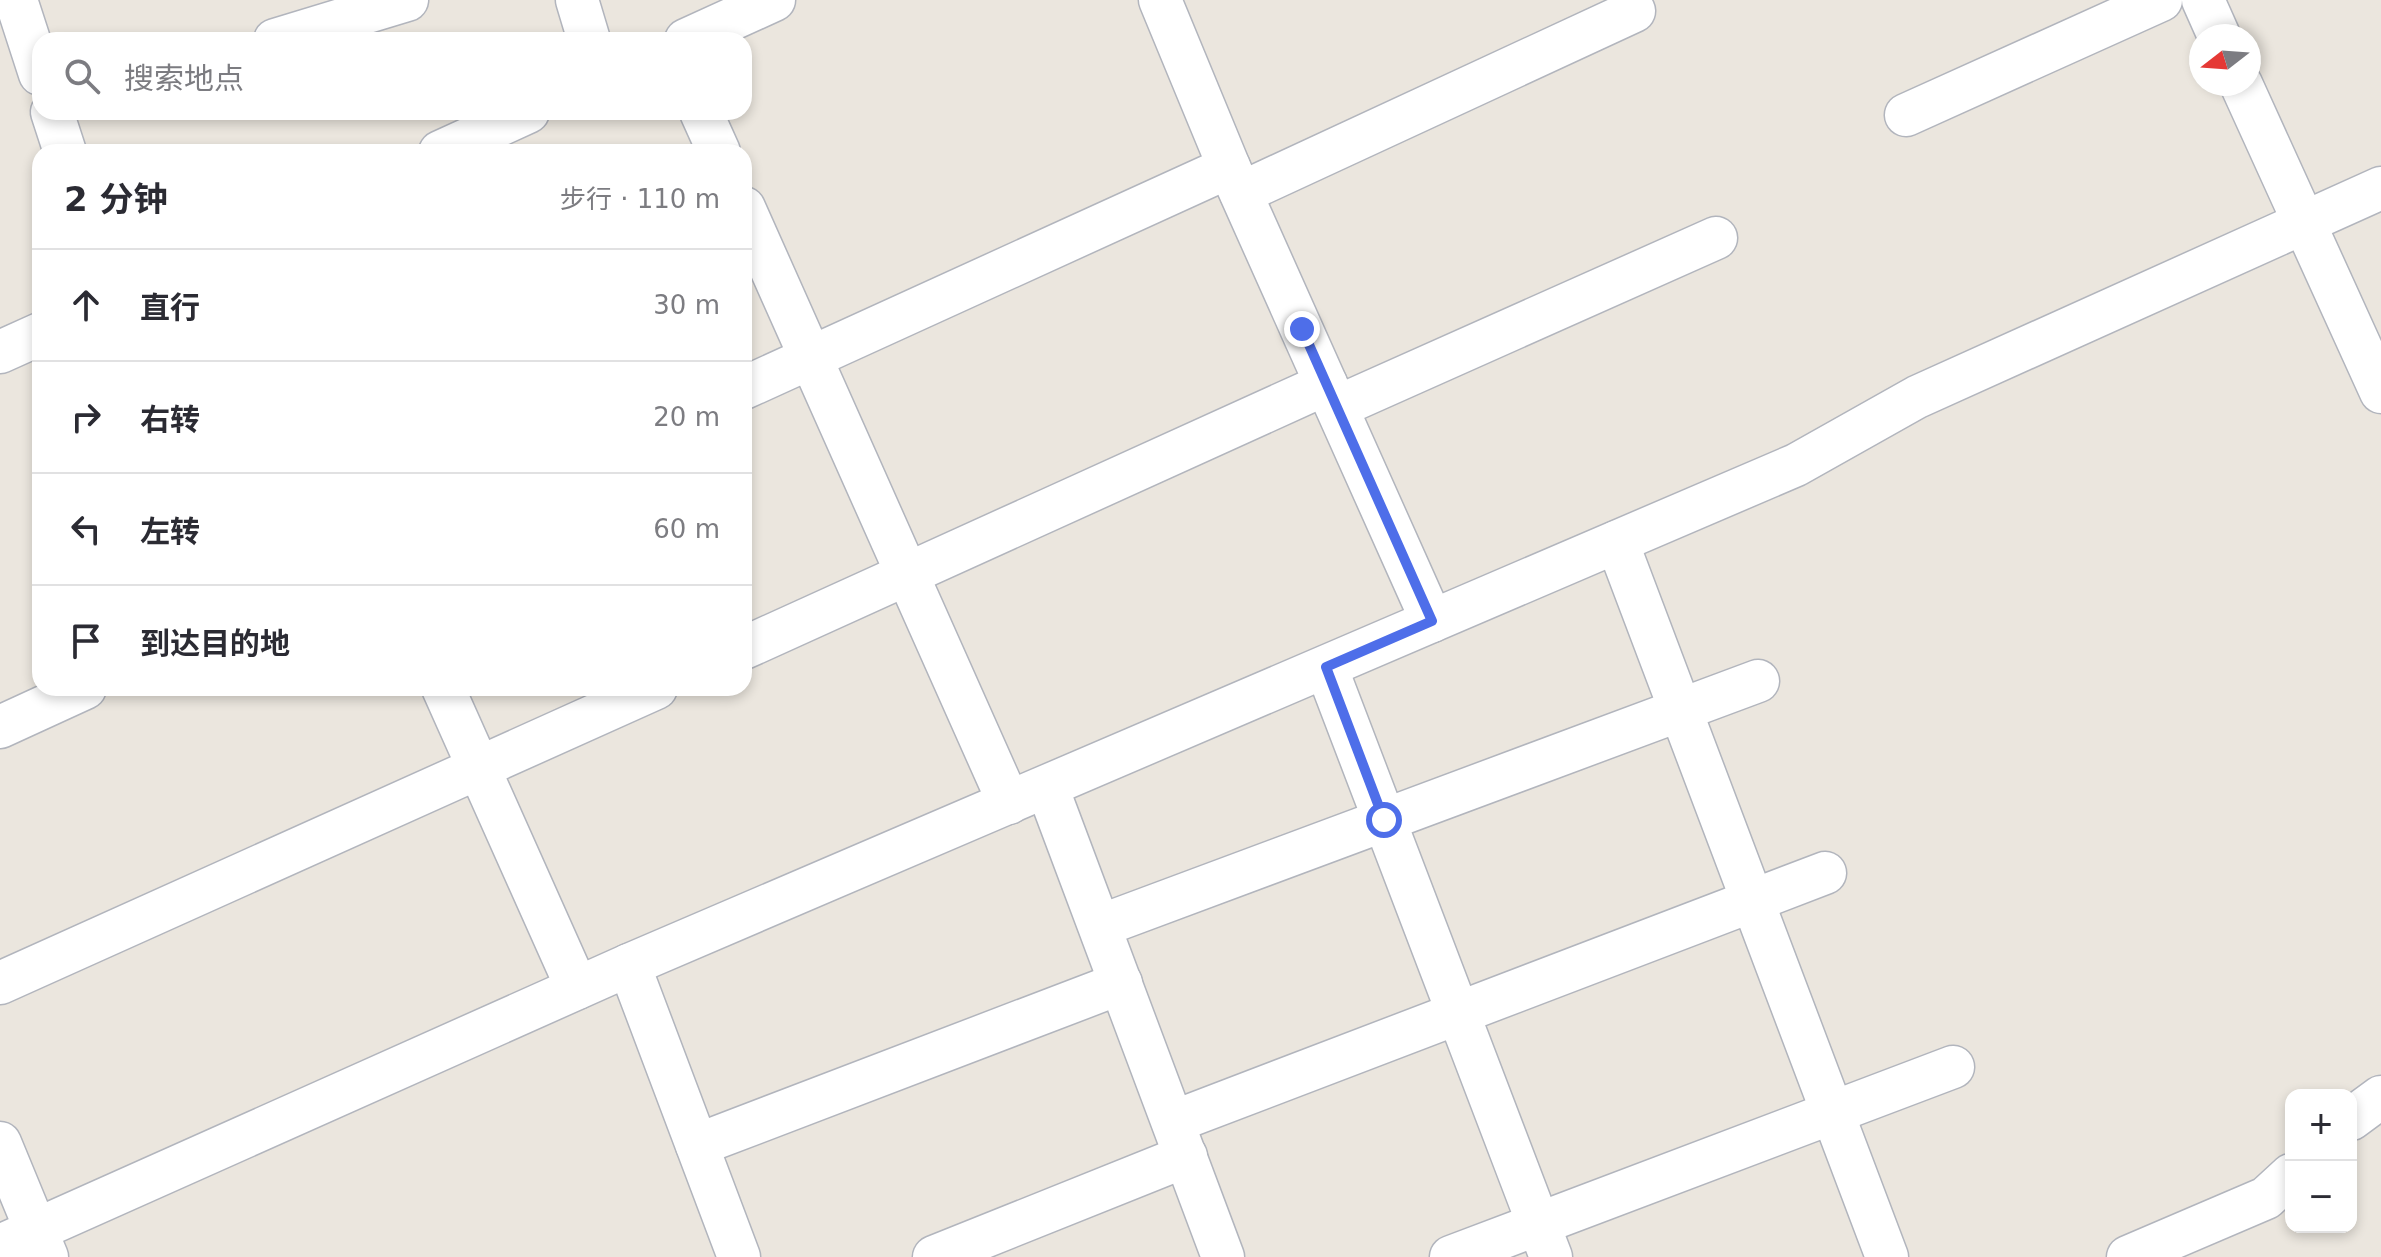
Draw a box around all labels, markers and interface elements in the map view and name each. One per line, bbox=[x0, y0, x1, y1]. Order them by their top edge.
north arrow bbox=[2189, 24, 2261, 96]
search box bbox=[32, 32, 752, 120]
icon: search bbox=[60, 54, 104, 98]
text: 搜索地点 bbox=[124, 61, 244, 96]
text: 2 分钟 bbox=[64, 179, 168, 219]
text: 步行 · 110 m bbox=[560, 184, 720, 214]
icon: ahead bbox=[64, 283, 108, 327]
text: 直行 bbox=[140, 290, 200, 325]
text: 30 m bbox=[653, 290, 720, 320]
route end bbox=[1284, 311, 1320, 347]
icon: right bbox=[64, 395, 108, 439]
text: 右转 bbox=[140, 402, 200, 437]
text: 20 m bbox=[653, 402, 720, 432]
icon: left bbox=[64, 507, 108, 551]
text: 左转 bbox=[140, 514, 200, 549]
text: 60 m bbox=[653, 514, 720, 544]
icon: arrive bbox=[64, 619, 108, 663]
text: 到达目的地 bbox=[140, 626, 290, 661]
route start bbox=[1366, 802, 1402, 838]
map controls bbox=[2285, 1089, 2357, 1233]
button: + bbox=[2285, 1089, 2357, 1161]
button: − bbox=[2285, 1161, 2357, 1233]

